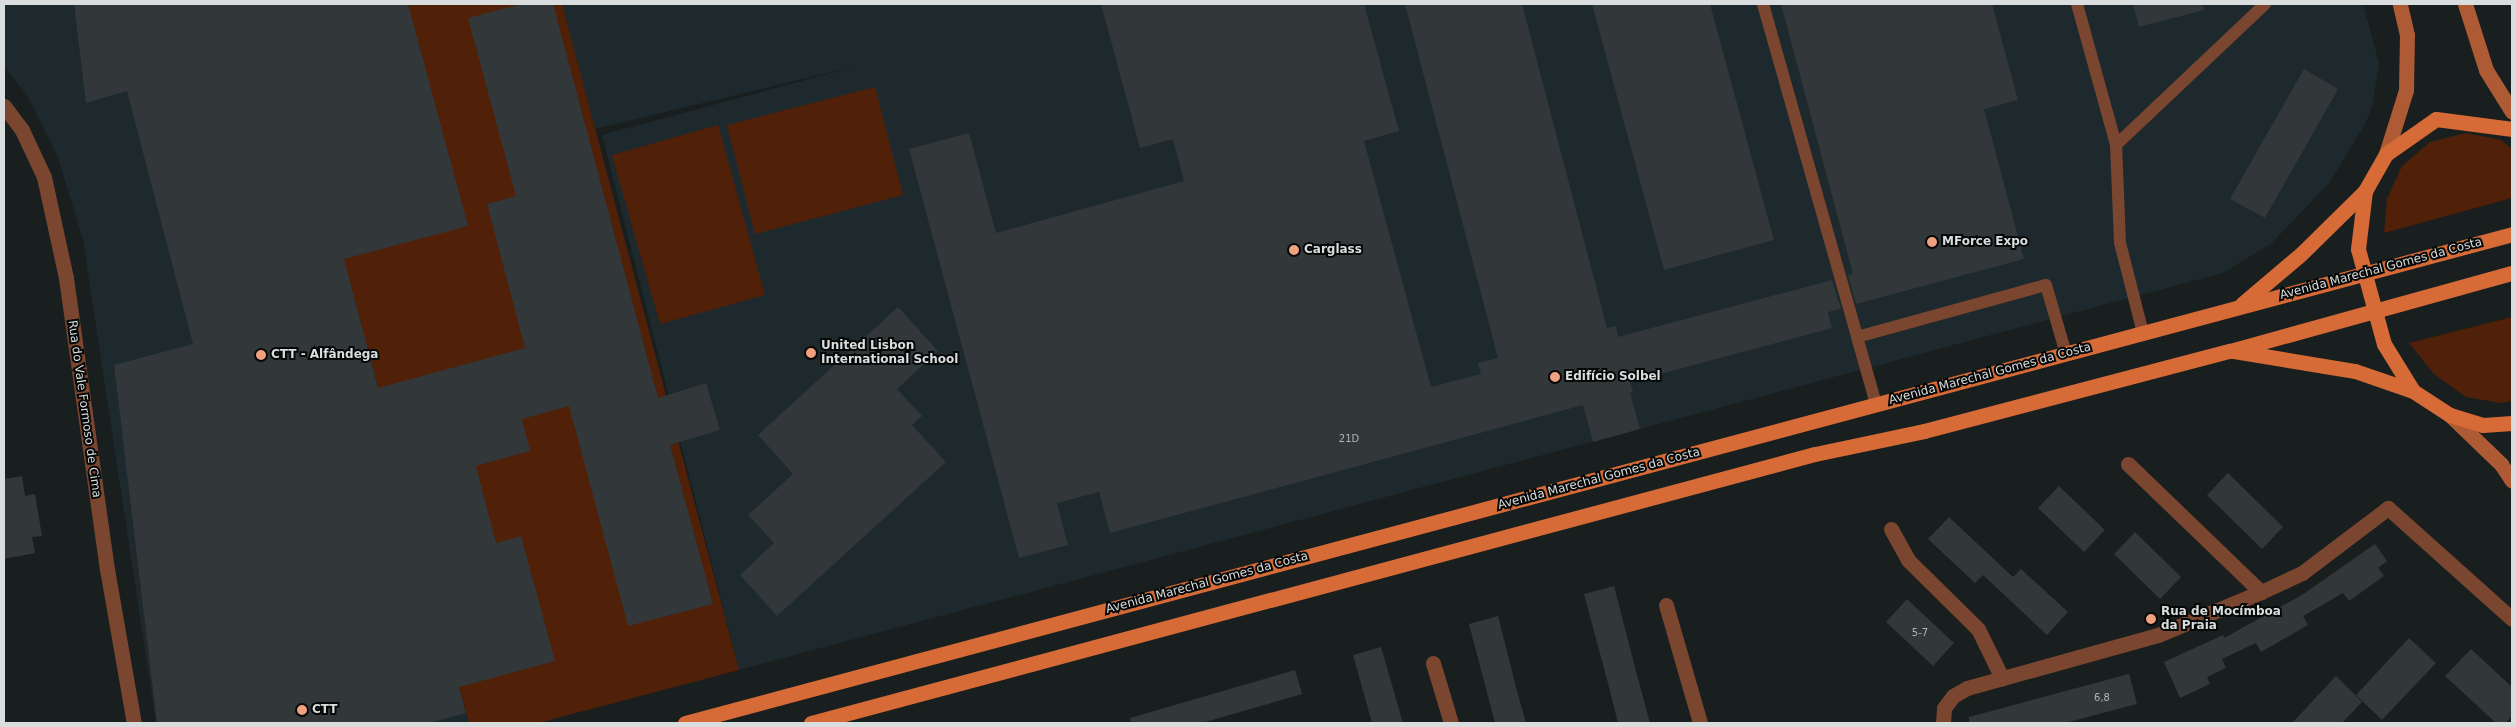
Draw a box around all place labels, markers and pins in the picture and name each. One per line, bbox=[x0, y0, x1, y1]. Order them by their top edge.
place label: MForce Expo bbox=[1942, 235, 2028, 249]
marker: MForce Expo bbox=[1926, 236, 1938, 248]
place label: Carglass bbox=[1304, 243, 1362, 257]
marker: Carglass bbox=[1288, 244, 1300, 256]
place label: United Lisbon International School bbox=[821, 339, 958, 367]
marker: United Lisbon International School bbox=[805, 347, 817, 359]
place label: CTT - Alfândega bbox=[271, 348, 378, 362]
marker: CTT - Alfândega bbox=[255, 349, 267, 361]
place label: Edifício Solbel bbox=[1565, 370, 1661, 384]
marker: Edifício Solbel bbox=[1549, 371, 1561, 383]
place label: Rua de Mocímboa da Praia bbox=[2161, 605, 2281, 633]
marker: Rua de Mocímboa da Praia bbox=[2145, 613, 2157, 625]
place label: CTT bbox=[312, 703, 337, 717]
marker: CTT bbox=[296, 704, 308, 716]

